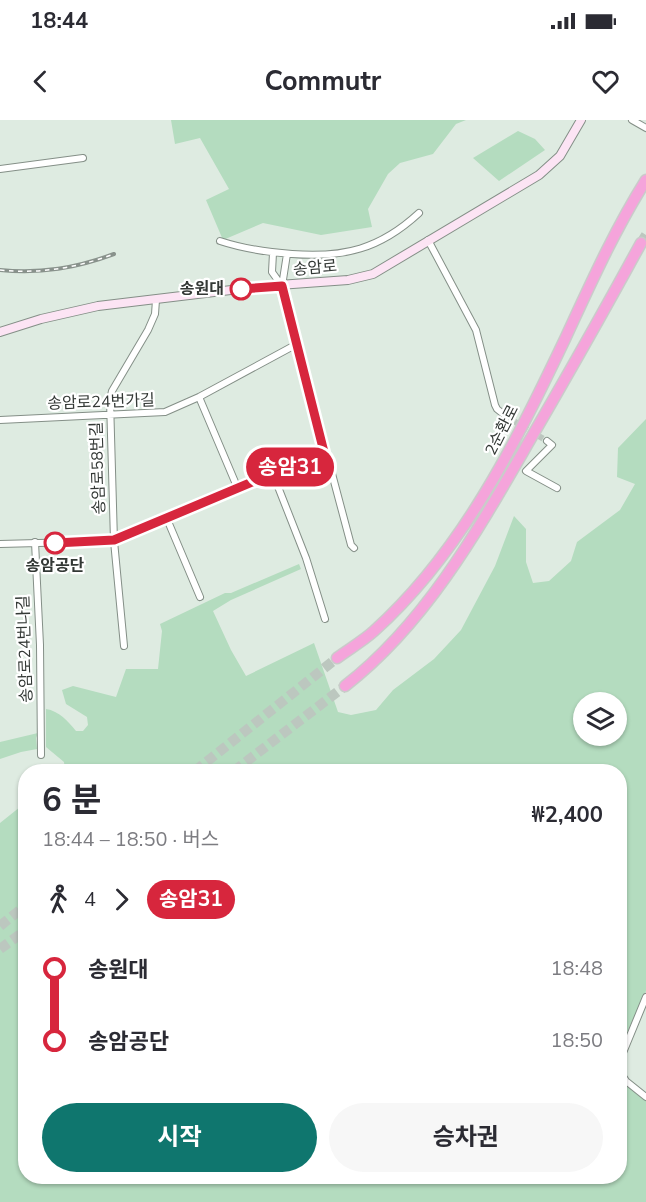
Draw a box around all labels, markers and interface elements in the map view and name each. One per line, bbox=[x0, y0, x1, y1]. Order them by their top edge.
text: 18:44 bbox=[30, 6, 88, 36]
text: Commutr bbox=[265, 63, 381, 100]
icon: back bbox=[24, 65, 57, 98]
icon: heart bbox=[589, 65, 622, 98]
street label: 송암로 bbox=[292, 255, 338, 281]
place label: 송원대 bbox=[180, 278, 224, 300]
marker: 송원대 bbox=[230, 278, 252, 300]
street label: 송암로24번가길 bbox=[47, 389, 155, 415]
street label: 2순환로 bbox=[480, 401, 524, 459]
street label: 송암로58번길 bbox=[85, 421, 111, 515]
line badge: 송암31 bbox=[248, 448, 332, 486]
text: 송암31 bbox=[258, 453, 322, 481]
marker: 송암공단 bbox=[44, 532, 66, 554]
place label: 송암공단 bbox=[26, 555, 84, 577]
street label: 송암로24번나길 bbox=[12, 595, 38, 703]
map controls bbox=[573, 692, 627, 746]
button: layers bbox=[573, 692, 627, 746]
text: 6 분 bbox=[42, 778, 101, 823]
text: ₩2,400 bbox=[532, 800, 603, 830]
text: 18:44 – 18:50 · 버스 bbox=[42, 826, 219, 853]
icon: walk bbox=[42, 883, 75, 916]
icon: forward bbox=[105, 883, 138, 916]
text: 송암31 bbox=[159, 885, 223, 913]
text: 4 bbox=[84, 886, 96, 913]
text: 송원대 bbox=[88, 955, 149, 985]
text: 18:48 bbox=[550, 955, 603, 982]
text: 송암공단 bbox=[88, 1027, 169, 1057]
text: 18:50 bbox=[550, 1027, 603, 1054]
button: 시작 bbox=[42, 1103, 317, 1172]
button: 승차권 bbox=[329, 1103, 603, 1172]

